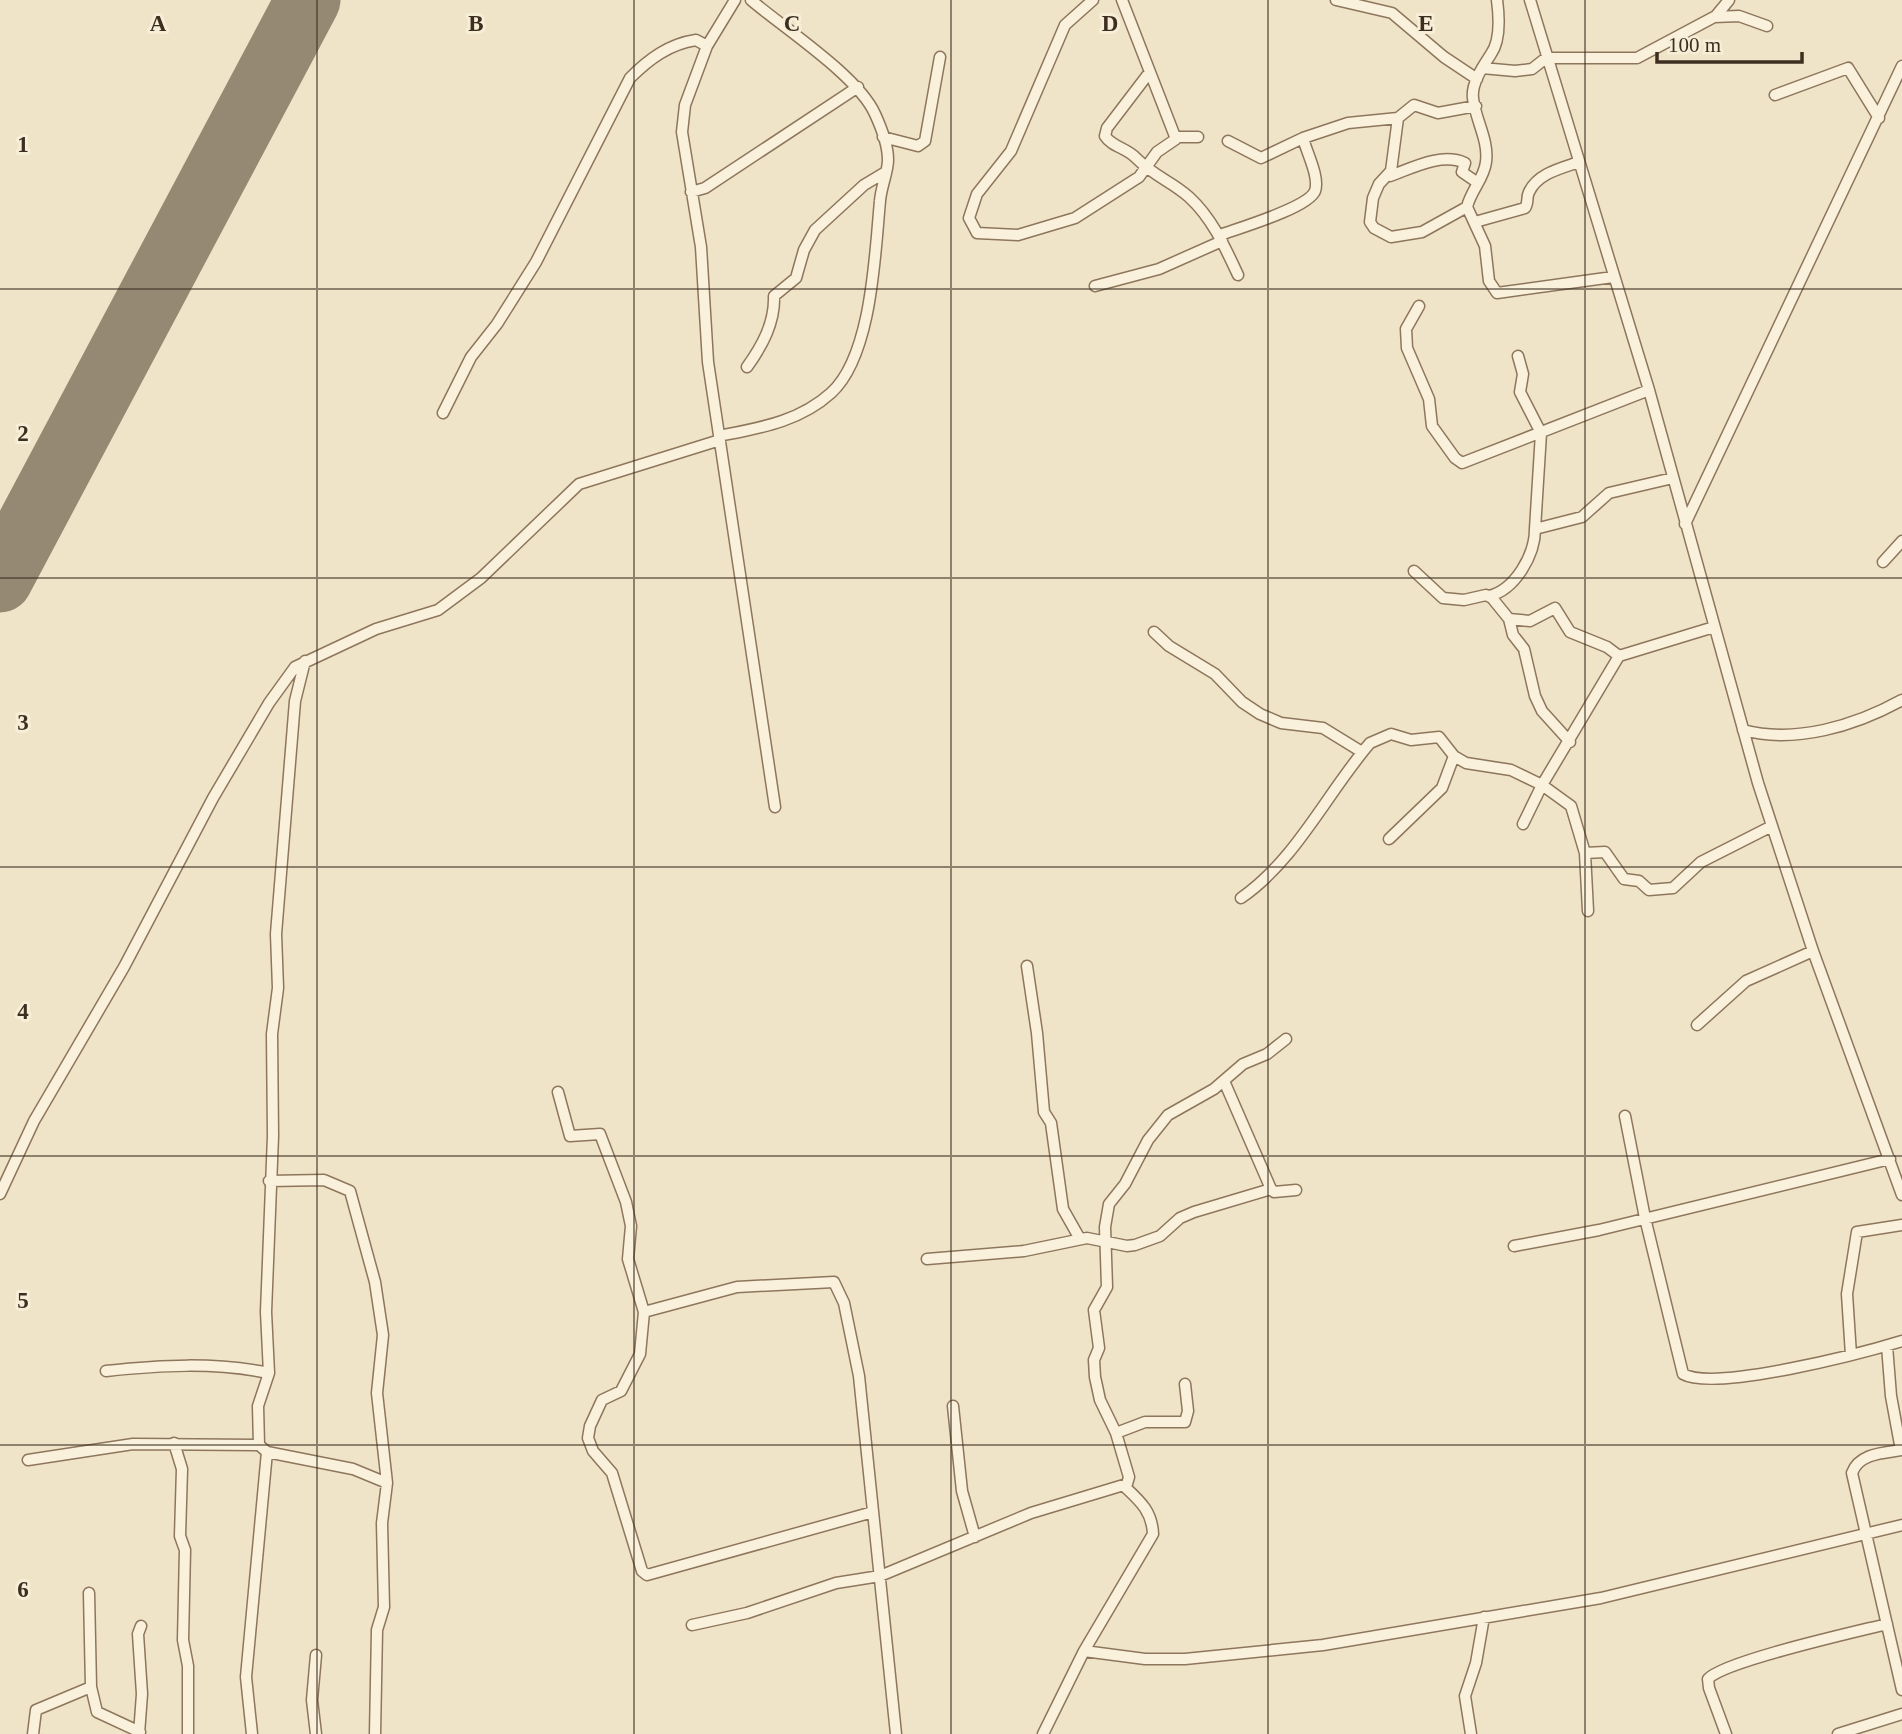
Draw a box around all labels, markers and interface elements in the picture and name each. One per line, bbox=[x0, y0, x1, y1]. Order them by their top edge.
text: A bbox=[150, 11, 167, 36]
text: B bbox=[468, 11, 484, 36]
text: C bbox=[784, 11, 800, 36]
text: D bbox=[1102, 11, 1118, 36]
text: E bbox=[1418, 11, 1434, 36]
scale bar bbox=[1657, 21, 1802, 65]
text: 100 m bbox=[1668, 33, 1721, 57]
text: 1 bbox=[17, 132, 29, 157]
text: 2 bbox=[17, 421, 29, 446]
text: 3 bbox=[17, 710, 29, 735]
text: 4 bbox=[17, 999, 29, 1024]
text: 5 bbox=[17, 1288, 29, 1313]
text: 6 bbox=[17, 1577, 29, 1602]

